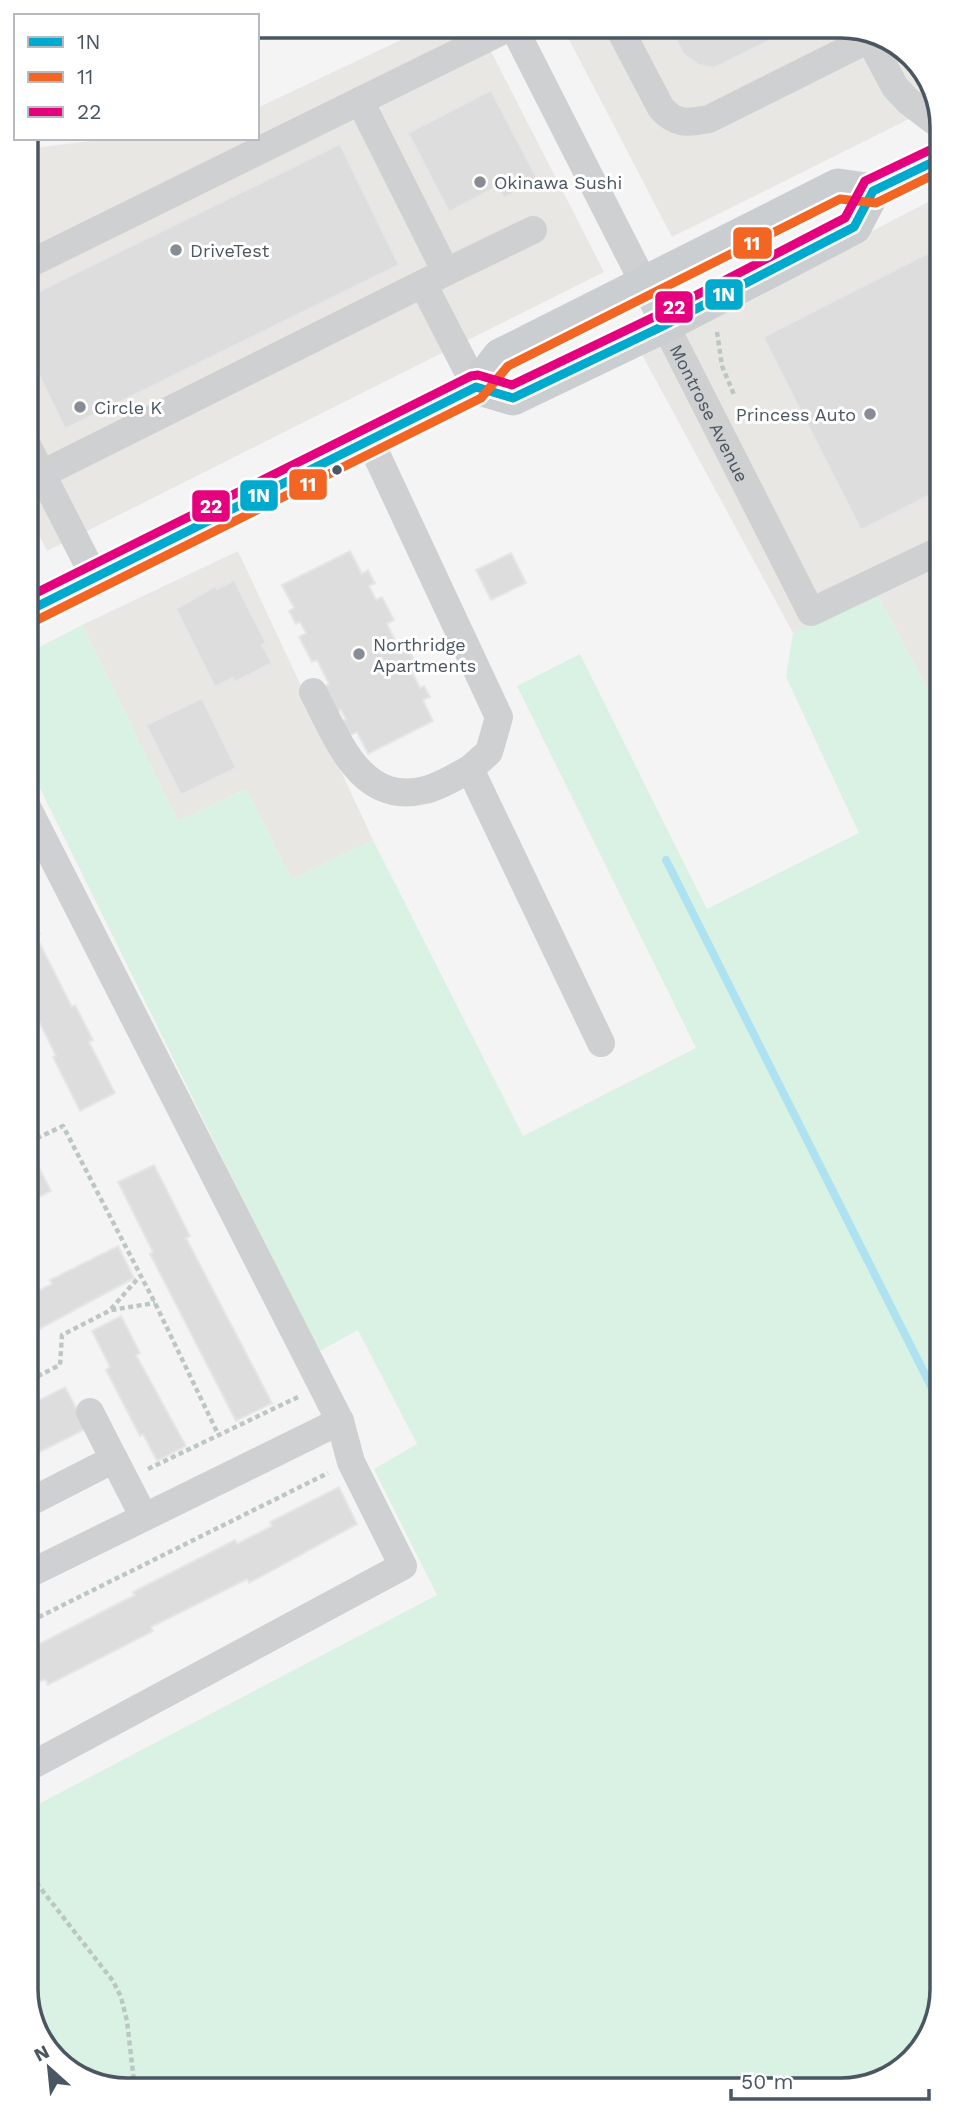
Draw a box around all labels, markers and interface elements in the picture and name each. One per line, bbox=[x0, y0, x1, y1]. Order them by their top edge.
legend bbox=[14, 14, 259, 140]
text: 1N bbox=[77, 29, 101, 54]
text: 11 bbox=[77, 64, 93, 89]
text: 22 bbox=[77, 99, 102, 124]
place label: Okinawa Sushi bbox=[494, 172, 622, 193]
marker: Okinawa Sushi bbox=[472, 174, 488, 190]
line badge: 11 bbox=[732, 226, 773, 260]
text: 11 bbox=[744, 232, 760, 255]
place label: DriveTest bbox=[190, 240, 270, 261]
marker: DriveTest bbox=[168, 242, 184, 258]
line badge: 1N bbox=[704, 278, 744, 311]
text: 1N bbox=[713, 283, 735, 306]
line badge: 22 bbox=[654, 290, 694, 324]
text: 22 bbox=[663, 296, 685, 319]
street label: Montrose Avenue bbox=[666, 341, 753, 485]
place label: Circle K bbox=[94, 397, 162, 418]
marker: Circle K bbox=[72, 399, 88, 415]
place label: Princess Auto bbox=[736, 404, 856, 425]
marker: Princess Auto bbox=[862, 406, 878, 422]
unlabelled marker bbox=[330, 463, 344, 477]
line badge: 11 bbox=[288, 468, 328, 501]
text: 11 bbox=[300, 473, 316, 496]
line badge: 1N bbox=[239, 479, 279, 512]
text: 1N bbox=[248, 484, 270, 507]
line badge: 22 bbox=[191, 489, 231, 523]
text: 22 bbox=[200, 495, 222, 518]
place label: Northridge Apartments bbox=[373, 634, 476, 676]
marker: Northridge Apartments bbox=[351, 646, 367, 662]
north arrow bbox=[14, 2033, 84, 2103]
text: N bbox=[30, 2040, 53, 2067]
scale bar bbox=[731, 2058, 929, 2102]
text: 50 m bbox=[741, 2069, 793, 2094]

